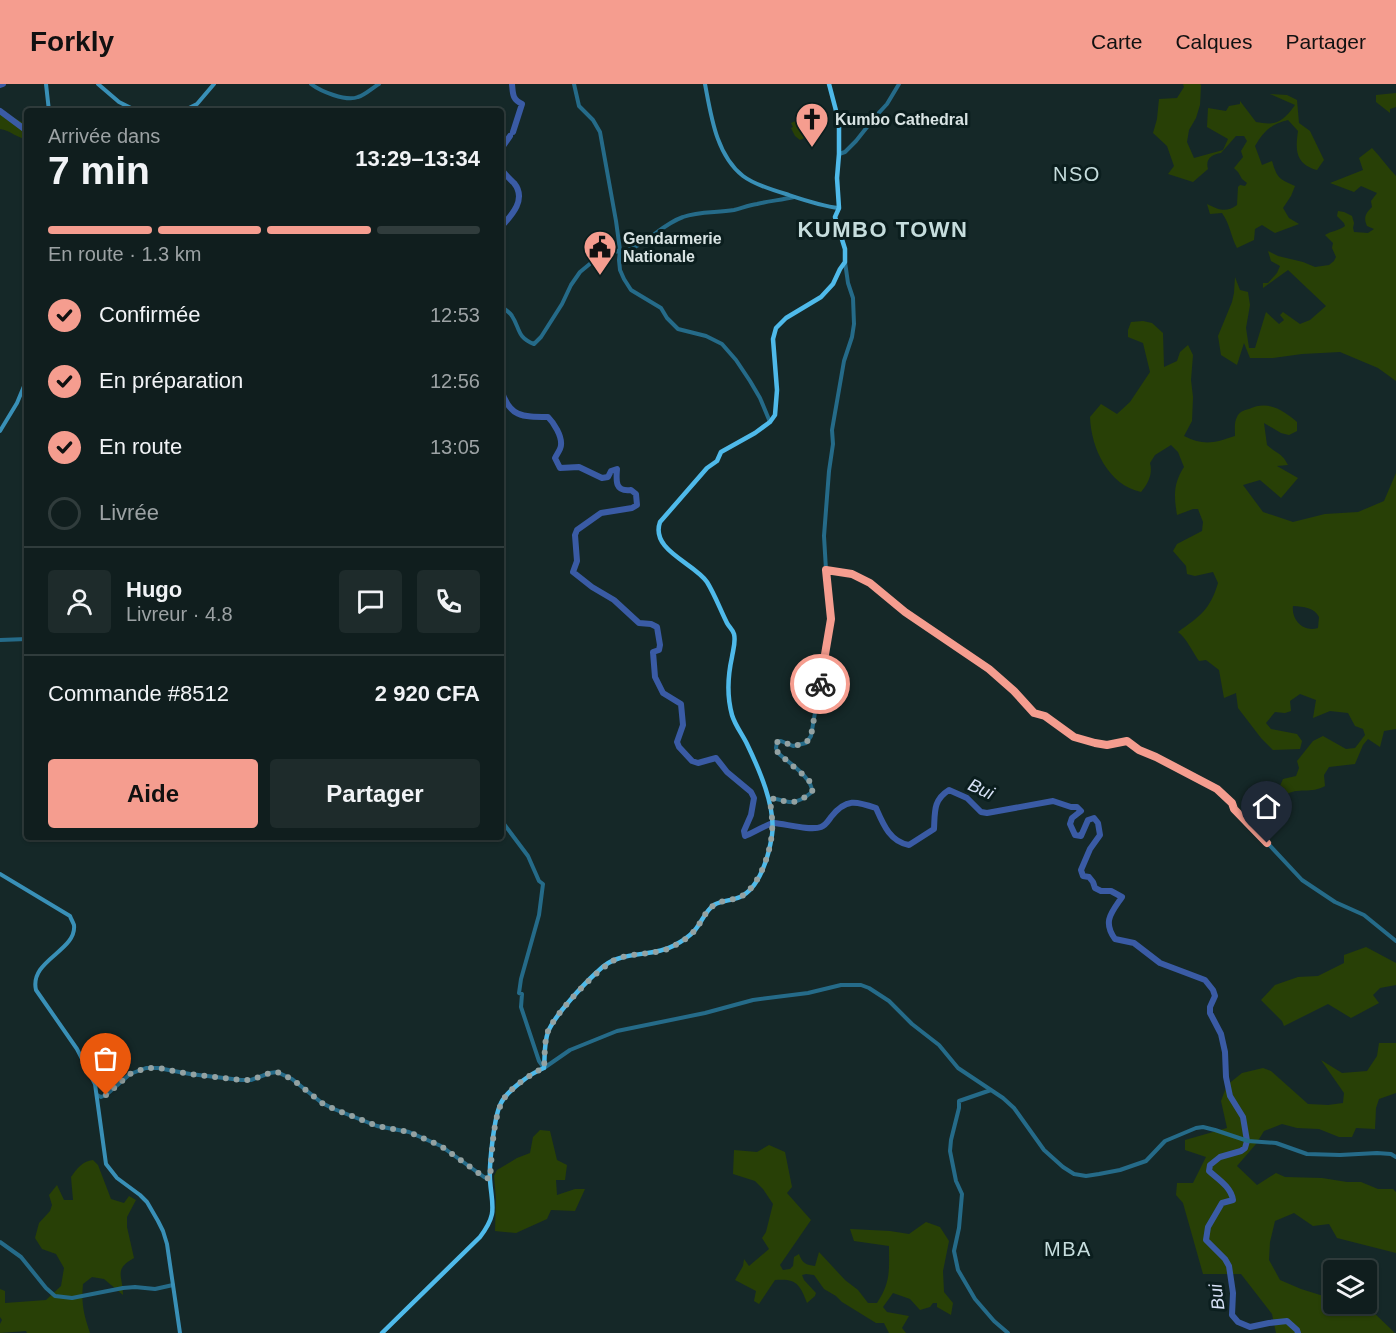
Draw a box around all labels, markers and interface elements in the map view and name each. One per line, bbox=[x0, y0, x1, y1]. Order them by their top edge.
text: Forkly bbox=[30, 26, 114, 57]
text: Carte bbox=[1091, 30, 1142, 53]
text: Calques bbox=[1175, 30, 1252, 53]
text: Partager bbox=[1285, 30, 1366, 53]
church icon: Kumbo Cathedral bbox=[794, 101, 830, 148]
place label: Kumbo Cathedral bbox=[835, 111, 968, 128]
text: Arrivée dans bbox=[48, 125, 160, 147]
text: 13:29–13:34 bbox=[355, 146, 480, 171]
text: 7 min bbox=[48, 149, 150, 192]
district label: NSO bbox=[1053, 163, 1101, 185]
district label: KUMBO TOWN bbox=[797, 217, 969, 242]
public building icon: Gendarmerie Nationale bbox=[582, 229, 618, 276]
place label: Gendarmerie Nationale bbox=[623, 230, 722, 265]
text: En route · 1.3 km bbox=[48, 243, 201, 265]
icon: check bbox=[48, 299, 81, 332]
text: Confirmée bbox=[99, 302, 200, 327]
text: 12:53 bbox=[430, 304, 480, 326]
icon: check bbox=[48, 365, 81, 398]
text: En préparation bbox=[99, 368, 243, 393]
text: 12:56 bbox=[430, 370, 480, 392]
icon: check bbox=[48, 431, 81, 464]
text: En route bbox=[99, 434, 182, 459]
text: 13:05 bbox=[430, 436, 480, 458]
text: Livrée bbox=[99, 500, 159, 525]
button: person bbox=[48, 570, 111, 633]
button: chat bbox=[339, 570, 402, 633]
button: phone bbox=[417, 570, 480, 633]
text: Hugo bbox=[126, 577, 182, 602]
text: Livreur · 4.8 bbox=[126, 603, 233, 625]
courier bbox=[790, 654, 850, 714]
icon: bike bbox=[804, 668, 837, 701]
text: Commande #8512 bbox=[48, 681, 229, 706]
text: 2 920 CFA bbox=[375, 681, 480, 706]
button: Aide bbox=[48, 759, 258, 828]
button: Partager bbox=[270, 759, 480, 828]
water label: Bui bbox=[965, 774, 998, 804]
pin bbox=[1241, 781, 1292, 843]
icon: home bbox=[1250, 790, 1283, 823]
pin bbox=[80, 1033, 131, 1095]
icon: bag bbox=[89, 1042, 122, 1075]
district label: MBA bbox=[1044, 1238, 1092, 1260]
map controls bbox=[1323, 1260, 1377, 1314]
button: layers bbox=[1323, 1260, 1377, 1314]
water label: Bui bbox=[1205, 1282, 1229, 1311]

